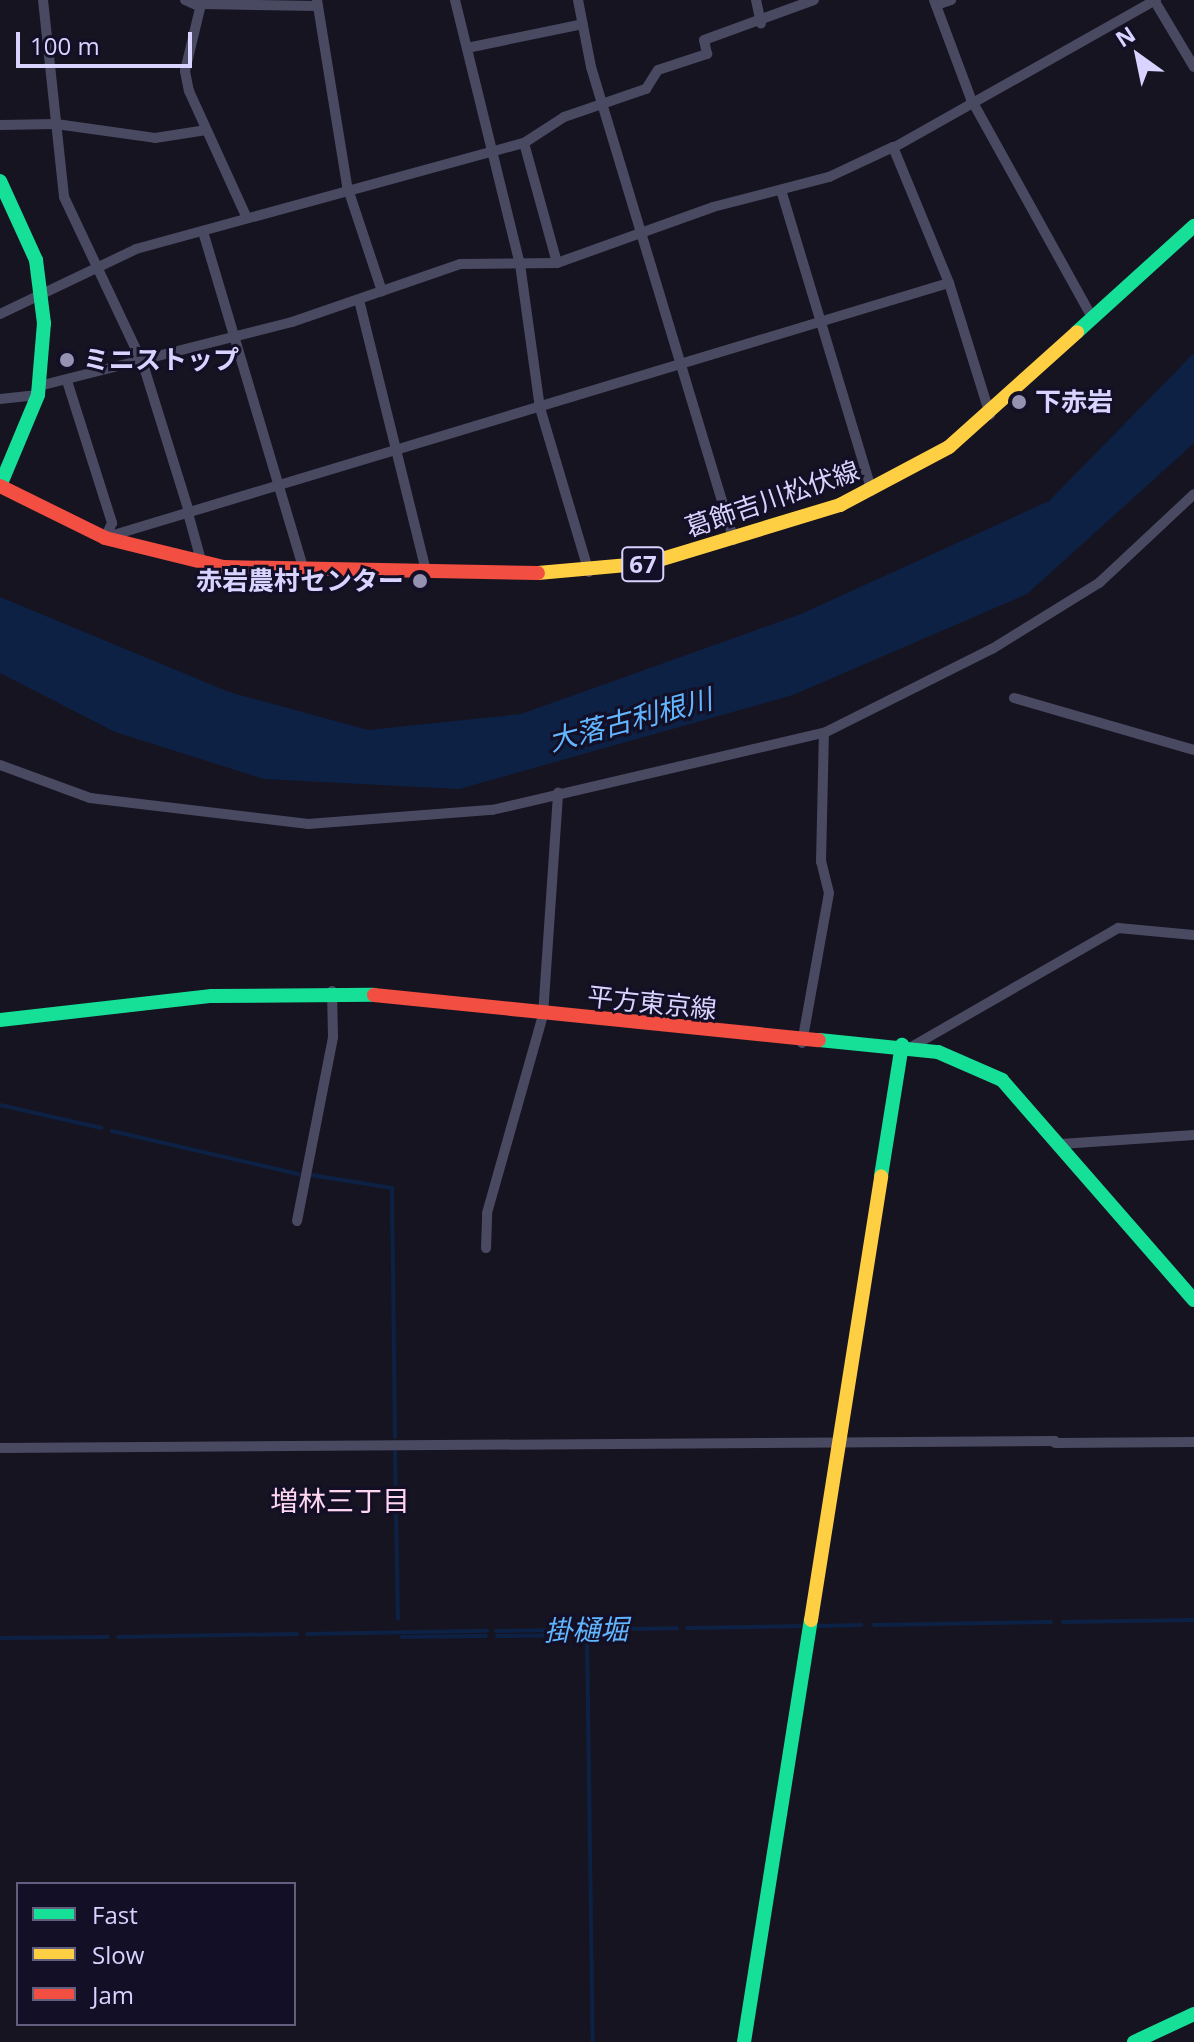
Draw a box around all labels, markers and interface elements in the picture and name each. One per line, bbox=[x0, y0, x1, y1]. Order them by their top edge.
scale bar bbox=[20, 16, 196, 66]
north arrow bbox=[1098, 16, 1178, 96]
text: N bbox=[1109, 18, 1141, 53]
text: 100 m bbox=[30, 29, 100, 62]
place label: ミニストップ bbox=[83, 344, 239, 376]
marker: ミニストップ bbox=[58, 351, 76, 369]
place label: 下赤岩 bbox=[1035, 386, 1113, 418]
marker: 下赤岩 bbox=[1010, 393, 1028, 411]
street label: 葛飾吉川松伏線 bbox=[681, 455, 863, 543]
road number: 67 bbox=[621, 544, 665, 584]
place label: 赤岩農村センター bbox=[196, 565, 404, 597]
marker: 赤岩農村センター bbox=[411, 572, 429, 590]
water label: 大落古利根川 bbox=[545, 681, 715, 757]
street label: 平方東京線 bbox=[586, 981, 718, 1025]
district label: 増林三丁目 bbox=[270, 1483, 410, 1517]
water label: 掛樋堀 bbox=[544, 1611, 628, 1647]
legend bbox=[16, 1882, 296, 2026]
text: Fast bbox=[92, 1898, 138, 1931]
text: Slow bbox=[92, 1938, 144, 1971]
text: Jam bbox=[92, 1978, 134, 2011]

